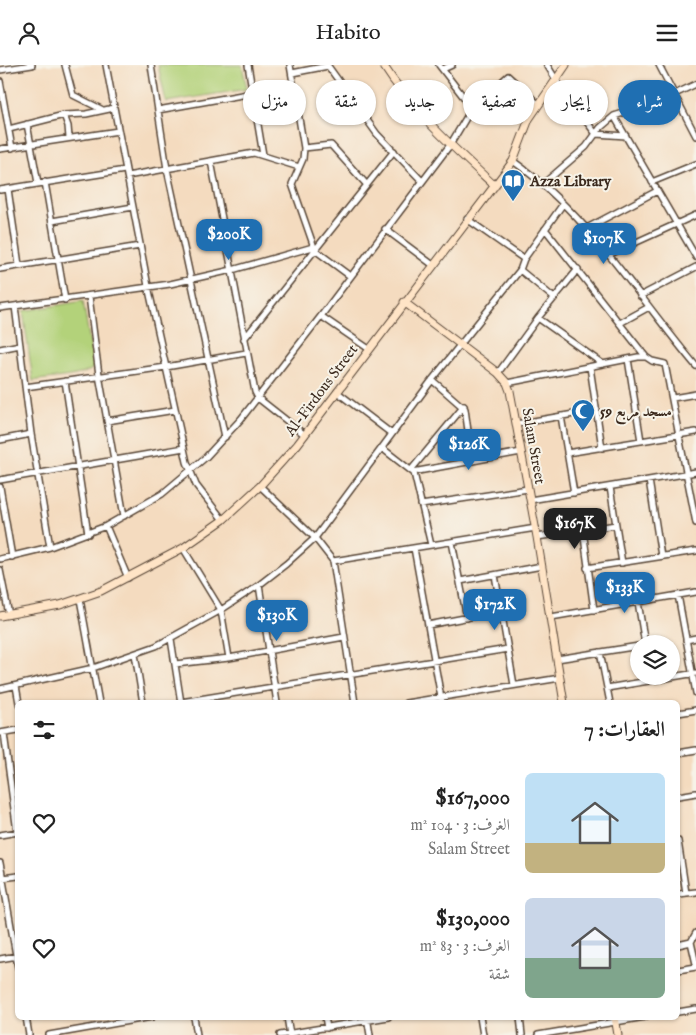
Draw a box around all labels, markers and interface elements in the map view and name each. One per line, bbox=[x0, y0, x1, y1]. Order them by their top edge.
icon: person bbox=[15, 19, 43, 47]
text: Habito bbox=[315, 19, 381, 47]
icon: menu bbox=[653, 19, 681, 47]
chip: منزل bbox=[243, 80, 306, 125]
chip: شقة bbox=[316, 80, 376, 125]
chip: جديد bbox=[386, 80, 453, 125]
chip: تصفية bbox=[463, 80, 534, 125]
chip: إيجار bbox=[544, 80, 608, 125]
chip: شراء bbox=[618, 80, 681, 125]
library icon: Azza Library bbox=[500, 168, 526, 202]
place label: Azza Library bbox=[529, 172, 612, 191]
pin: $200K bbox=[194, 219, 264, 261]
pin: $107K bbox=[569, 223, 639, 265]
text: $200K bbox=[207, 225, 251, 245]
text: $107K bbox=[583, 229, 625, 249]
street label: Al-Firdous Street bbox=[280, 341, 362, 441]
mosque icon: مسجد مربع 59 bbox=[570, 398, 596, 432]
place label: مسجد مربع 59 bbox=[600, 402, 672, 425]
street label: Salam Street bbox=[517, 407, 550, 486]
pin: $126K bbox=[434, 429, 504, 471]
text: $126K bbox=[449, 435, 489, 455]
pin: $167K bbox=[540, 507, 610, 550]
text: $167K bbox=[555, 514, 595, 534]
pin: $133K bbox=[590, 571, 660, 614]
text: $133K bbox=[606, 578, 644, 598]
pin: $172K bbox=[460, 589, 530, 631]
text: $172K bbox=[474, 595, 516, 615]
pin: $130K bbox=[242, 599, 312, 642]
text: $130K bbox=[257, 606, 297, 626]
map controls bbox=[630, 635, 680, 685]
button: layers bbox=[630, 635, 680, 685]
icon: filters bbox=[30, 716, 58, 744]
text: العقارات: 7 bbox=[584, 717, 665, 744]
text: $167,000 bbox=[435, 785, 510, 812]
icon: home bbox=[565, 793, 625, 853]
icon: heart bbox=[30, 809, 58, 837]
text: الغرف: 3 · 104 m² bbox=[411, 816, 510, 836]
text: Salam Street bbox=[428, 840, 510, 860]
text: $130,000 bbox=[436, 906, 510, 933]
icon: home bbox=[565, 918, 625, 978]
icon: heart bbox=[30, 934, 58, 962]
text: الغرف: 3 · 83 m² bbox=[420, 937, 510, 957]
text: شقة bbox=[489, 965, 510, 985]

